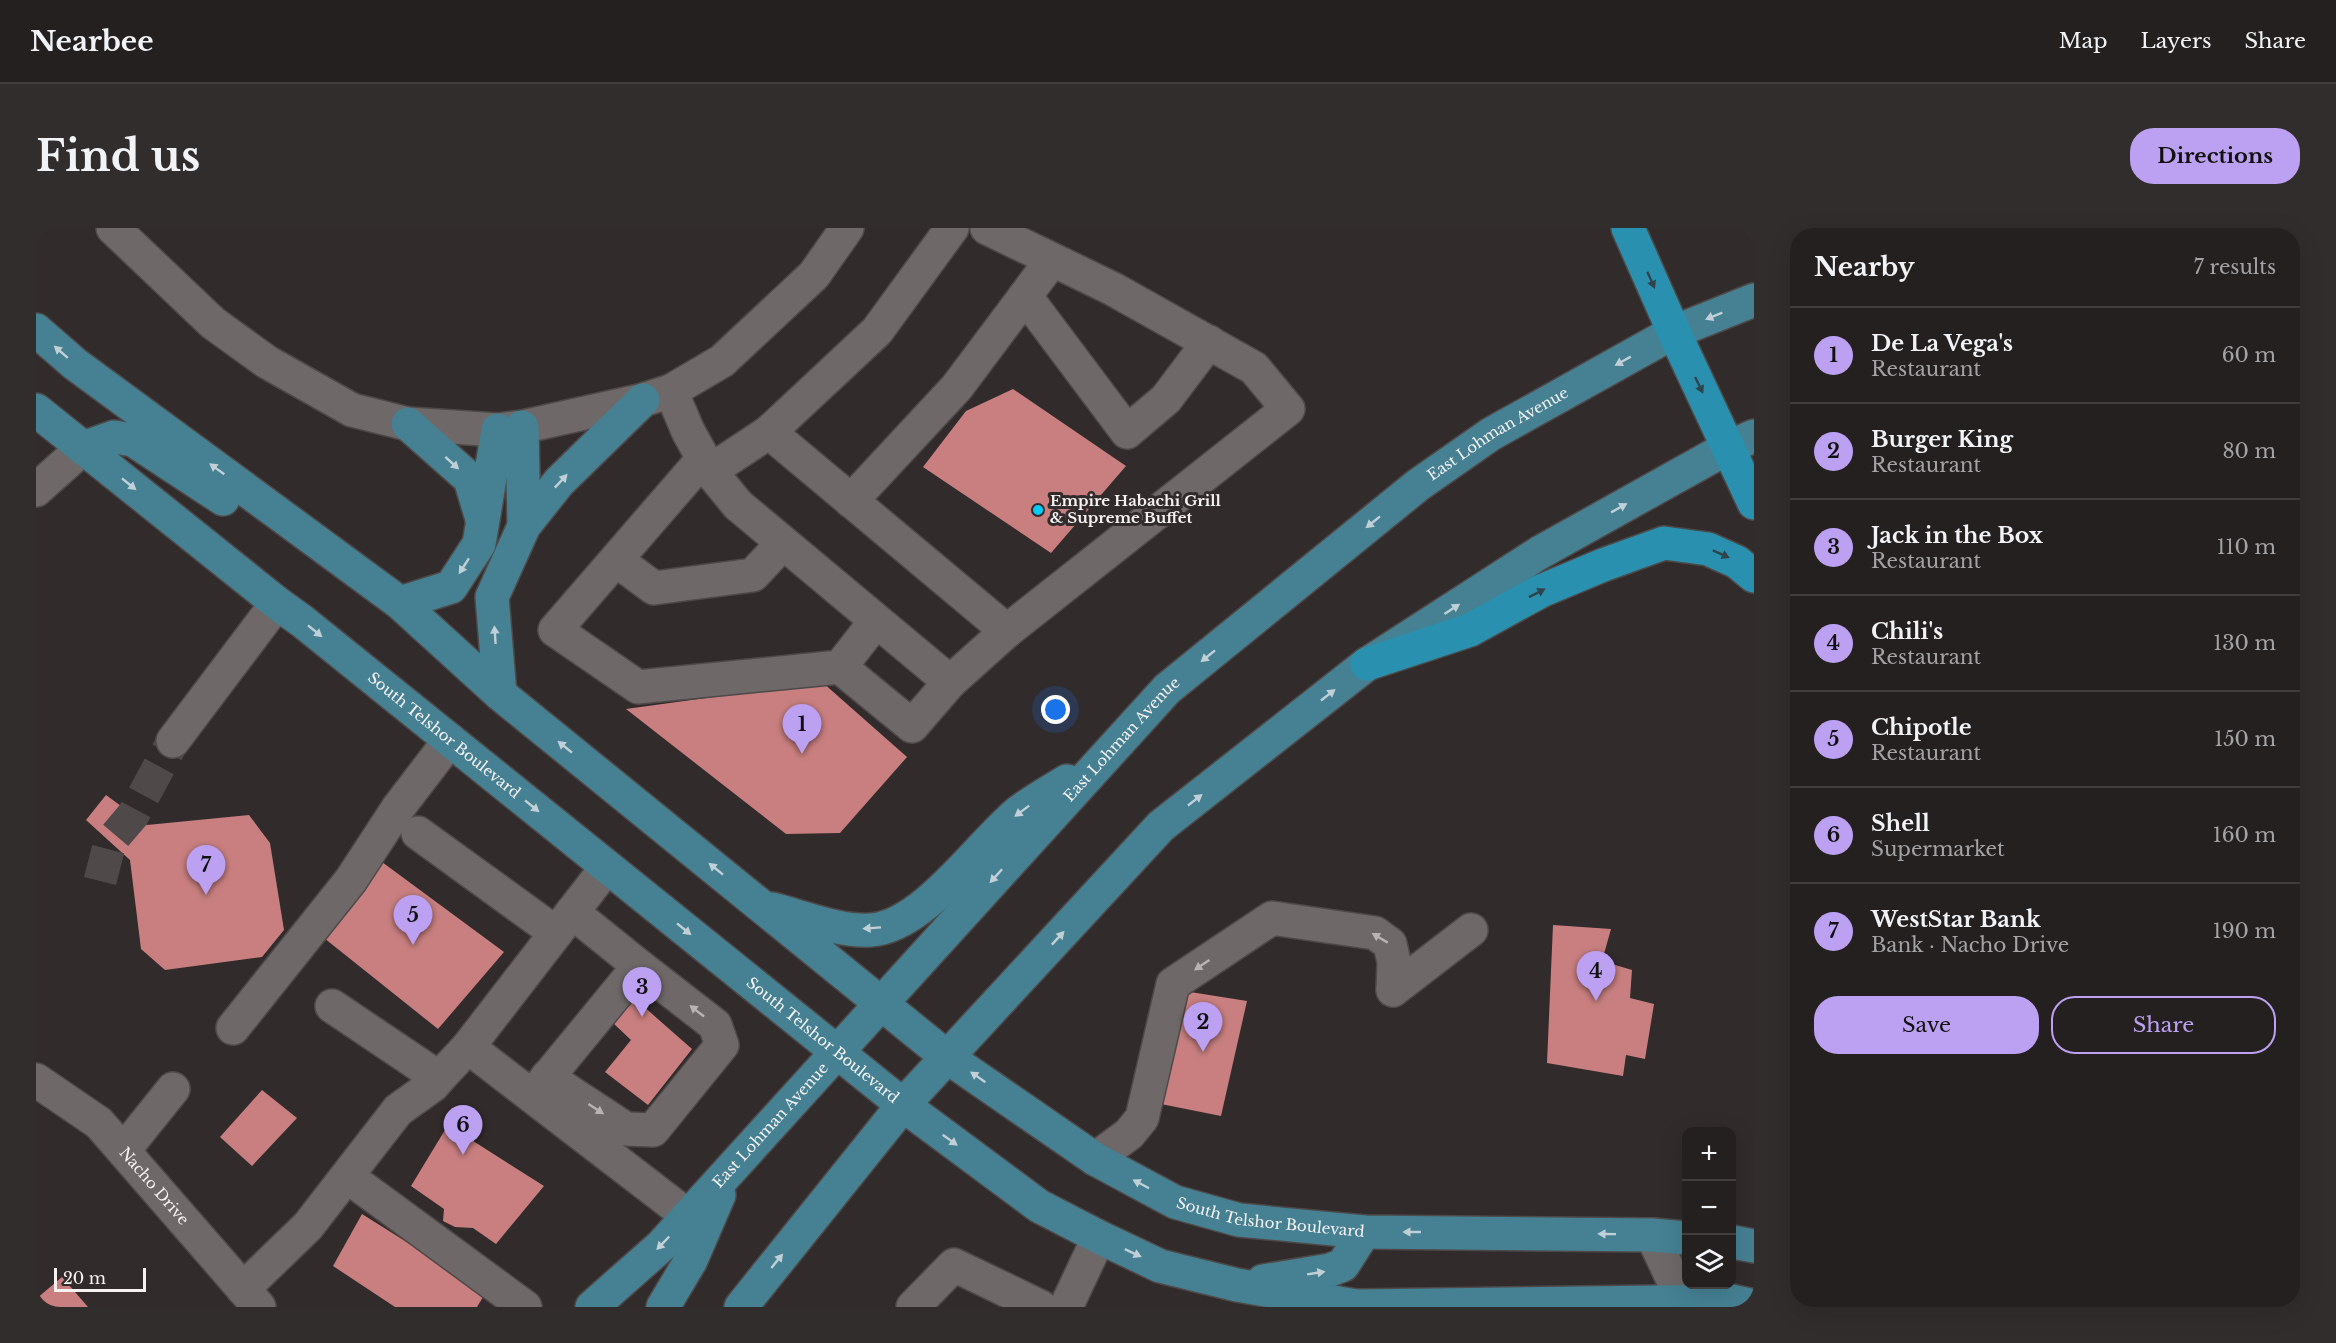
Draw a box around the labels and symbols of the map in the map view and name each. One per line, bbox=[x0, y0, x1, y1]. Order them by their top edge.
one-way arrow bbox=[1647, 271, 1656, 289]
one-way arrow bbox=[1705, 312, 1723, 321]
one-way arrow bbox=[54, 346, 69, 359]
one-way arrow bbox=[1614, 356, 1631, 366]
one-way arrow bbox=[1694, 376, 1704, 394]
street label: East Lohman Avenue bbox=[1423, 383, 1572, 485]
one-way arrow bbox=[444, 456, 459, 470]
one-way arrow bbox=[210, 463, 226, 475]
one-way arrow bbox=[554, 474, 567, 489]
one-way arrow bbox=[121, 478, 137, 491]
place label: Empire Habachi Grill & Supreme Buffet bbox=[1050, 491, 1221, 527]
marker: Empire Habachi Grill & Supreme Buffet bbox=[1031, 503, 1045, 517]
one-way arrow bbox=[1610, 504, 1627, 514]
one-way arrow bbox=[1365, 515, 1381, 528]
one-way arrow bbox=[1712, 550, 1729, 559]
one-way arrow bbox=[459, 558, 470, 574]
one-way arrow bbox=[1528, 589, 1546, 599]
one-way arrow bbox=[1444, 604, 1460, 615]
one-way arrow bbox=[307, 625, 323, 638]
one-way arrow bbox=[490, 626, 500, 645]
one-way arrow bbox=[1200, 649, 1216, 662]
street label: South Telshor Boulevard bbox=[364, 668, 525, 802]
street label: East Lohman Avenue bbox=[1059, 673, 1183, 805]
one-way arrow bbox=[1320, 689, 1336, 702]
your location bbox=[1041, 695, 1070, 724]
pin: 1 bbox=[782, 704, 822, 754]
one-way arrow bbox=[557, 740, 573, 753]
one-way arrow bbox=[1187, 794, 1202, 806]
one-way arrow bbox=[524, 800, 540, 813]
one-way arrow bbox=[1014, 804, 1030, 817]
pin: 7 bbox=[186, 846, 226, 895]
one-way arrow bbox=[708, 863, 724, 876]
one-way arrow bbox=[989, 869, 1003, 884]
pin: 5 bbox=[394, 896, 433, 945]
one-way arrow bbox=[676, 922, 692, 935]
one-way arrow bbox=[862, 924, 881, 933]
one-way arrow bbox=[1050, 931, 1064, 945]
one-way arrow bbox=[1372, 932, 1388, 943]
pin: 4 bbox=[1576, 952, 1616, 1001]
one-way arrow bbox=[1194, 959, 1210, 970]
pin: 3 bbox=[622, 968, 662, 1017]
street label: South Telshor Boulevard bbox=[743, 973, 903, 1107]
pin: 2 bbox=[1184, 1002, 1222, 1052]
one-way arrow bbox=[690, 1006, 705, 1018]
street label: East Lohman Avenue bbox=[708, 1058, 832, 1192]
one-way arrow bbox=[970, 1071, 986, 1083]
one-way arrow bbox=[588, 1103, 604, 1114]
pin: 6 bbox=[444, 1106, 482, 1155]
one-way arrow bbox=[942, 1133, 957, 1145]
street label: Nacho Drive bbox=[115, 1143, 193, 1229]
one-way arrow bbox=[1132, 1179, 1149, 1189]
street label: South Telshor Boulevard bbox=[1174, 1193, 1365, 1241]
one-way arrow bbox=[1403, 1227, 1422, 1237]
one-way arrow bbox=[1598, 1230, 1617, 1239]
one-way arrow bbox=[656, 1235, 670, 1250]
one-way arrow bbox=[1124, 1248, 1142, 1258]
one-way arrow bbox=[771, 1253, 784, 1269]
scale bar bbox=[54, 1265, 146, 1292]
one-way arrow bbox=[1307, 1268, 1326, 1277]

